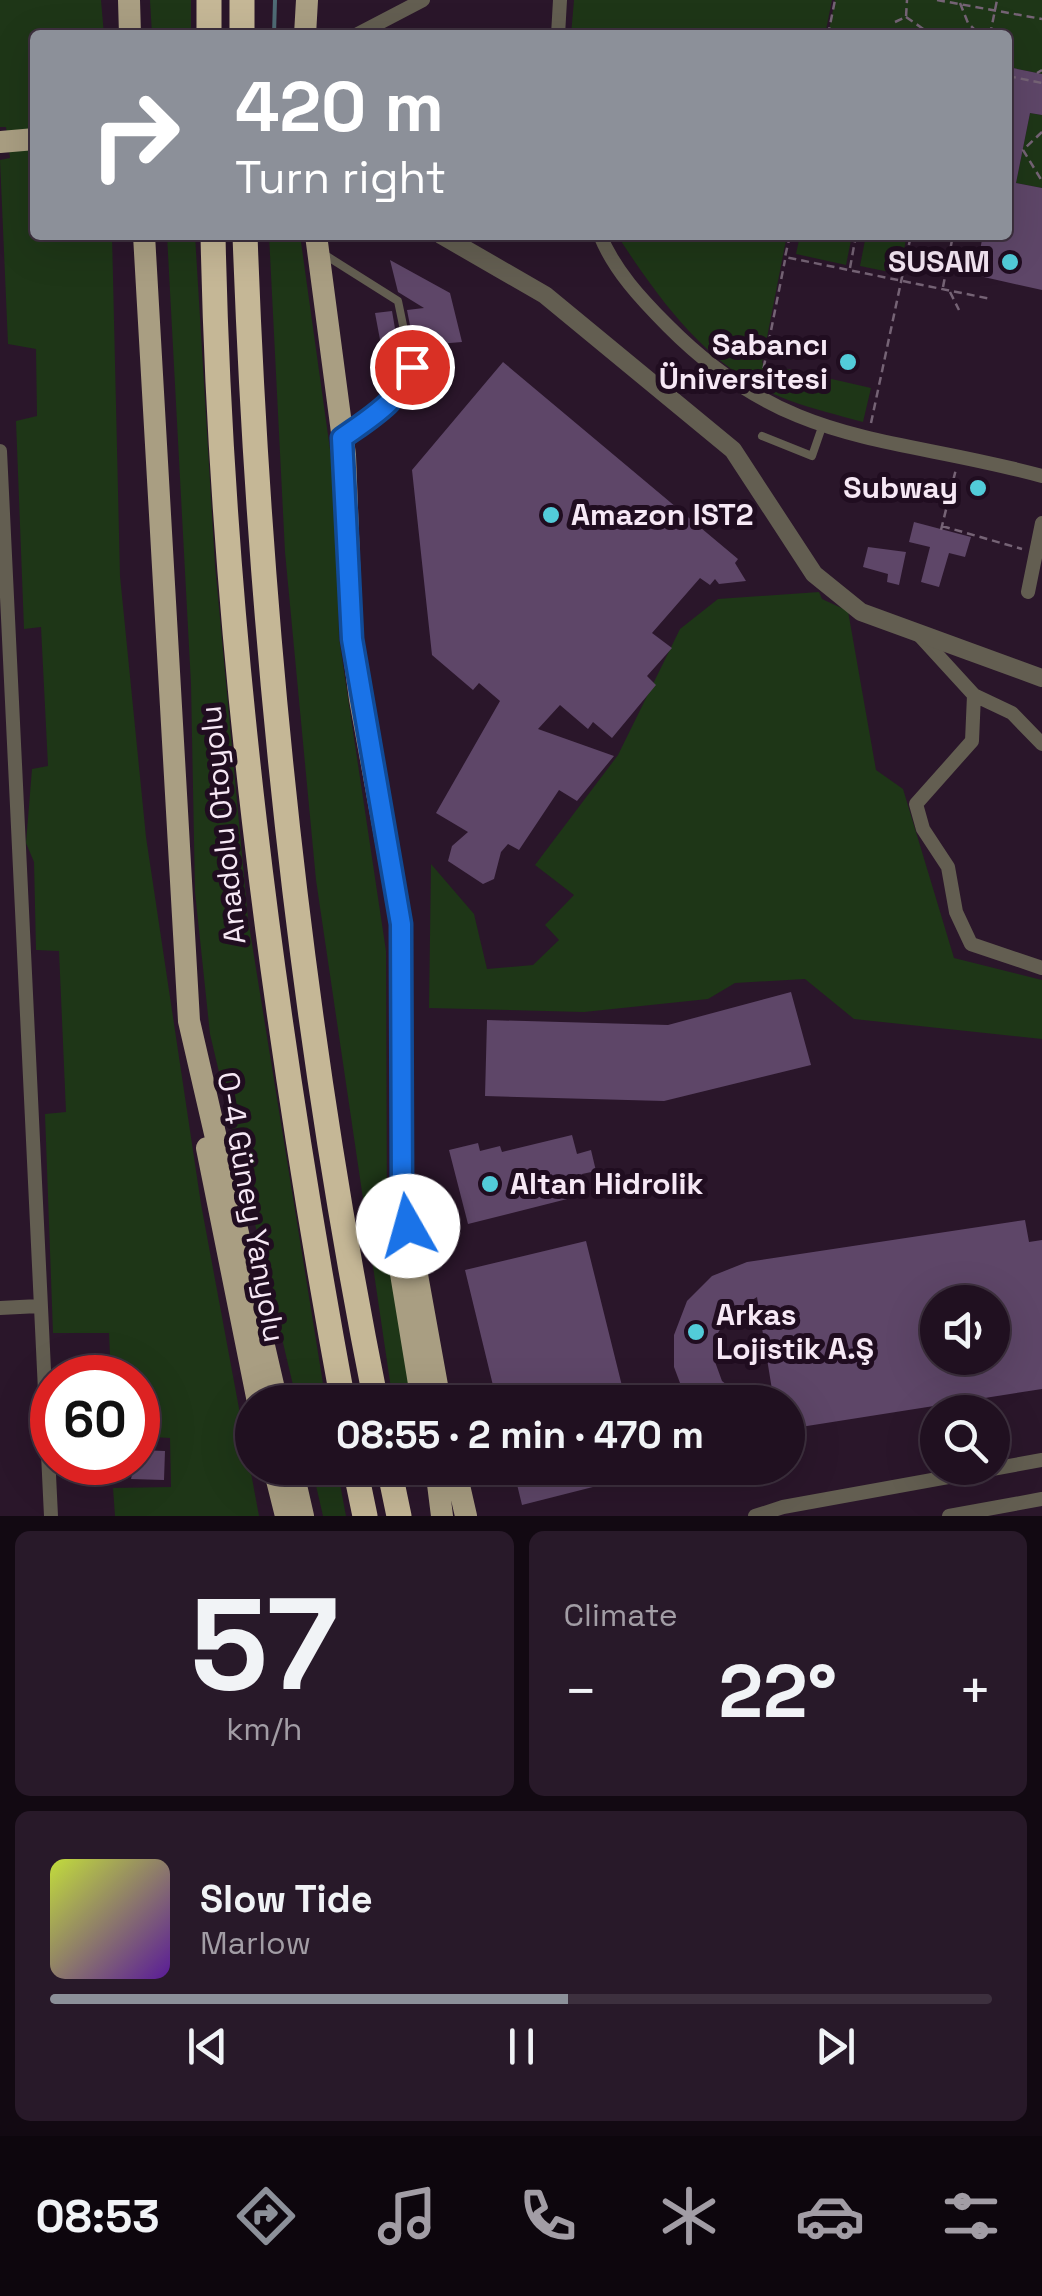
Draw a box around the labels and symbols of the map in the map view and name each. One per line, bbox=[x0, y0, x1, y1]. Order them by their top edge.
place label: SUSAM bbox=[888, 242, 990, 281]
marker: SUSAM bbox=[999, 251, 1021, 273]
pin bbox=[370, 325, 455, 410]
place label: Sabancı Üniversitesi bbox=[659, 325, 828, 398]
marker: Sabancı Üniversitesi bbox=[837, 351, 859, 373]
place label: Subway bbox=[843, 468, 958, 507]
marker: Subway bbox=[967, 477, 989, 499]
place label: Amazon IST2 bbox=[571, 495, 754, 534]
marker: Amazon IST2 bbox=[540, 504, 562, 526]
street label: Anadolu Otoyolu bbox=[191, 704, 254, 946]
street label: O-4 Güney Yanyolu bbox=[208, 1069, 294, 1345]
place label: Altan Hidrolik bbox=[510, 1164, 704, 1203]
marker: Altan Hidrolik bbox=[479, 1173, 501, 1195]
position arrow bbox=[356, 1174, 460, 1278]
place label: Arkas Lojistik A.Ş bbox=[716, 1295, 874, 1368]
marker: Arkas Lojistik A.Ş bbox=[685, 1321, 707, 1343]
speed limit sign: 60 bbox=[30, 1355, 160, 1485]

